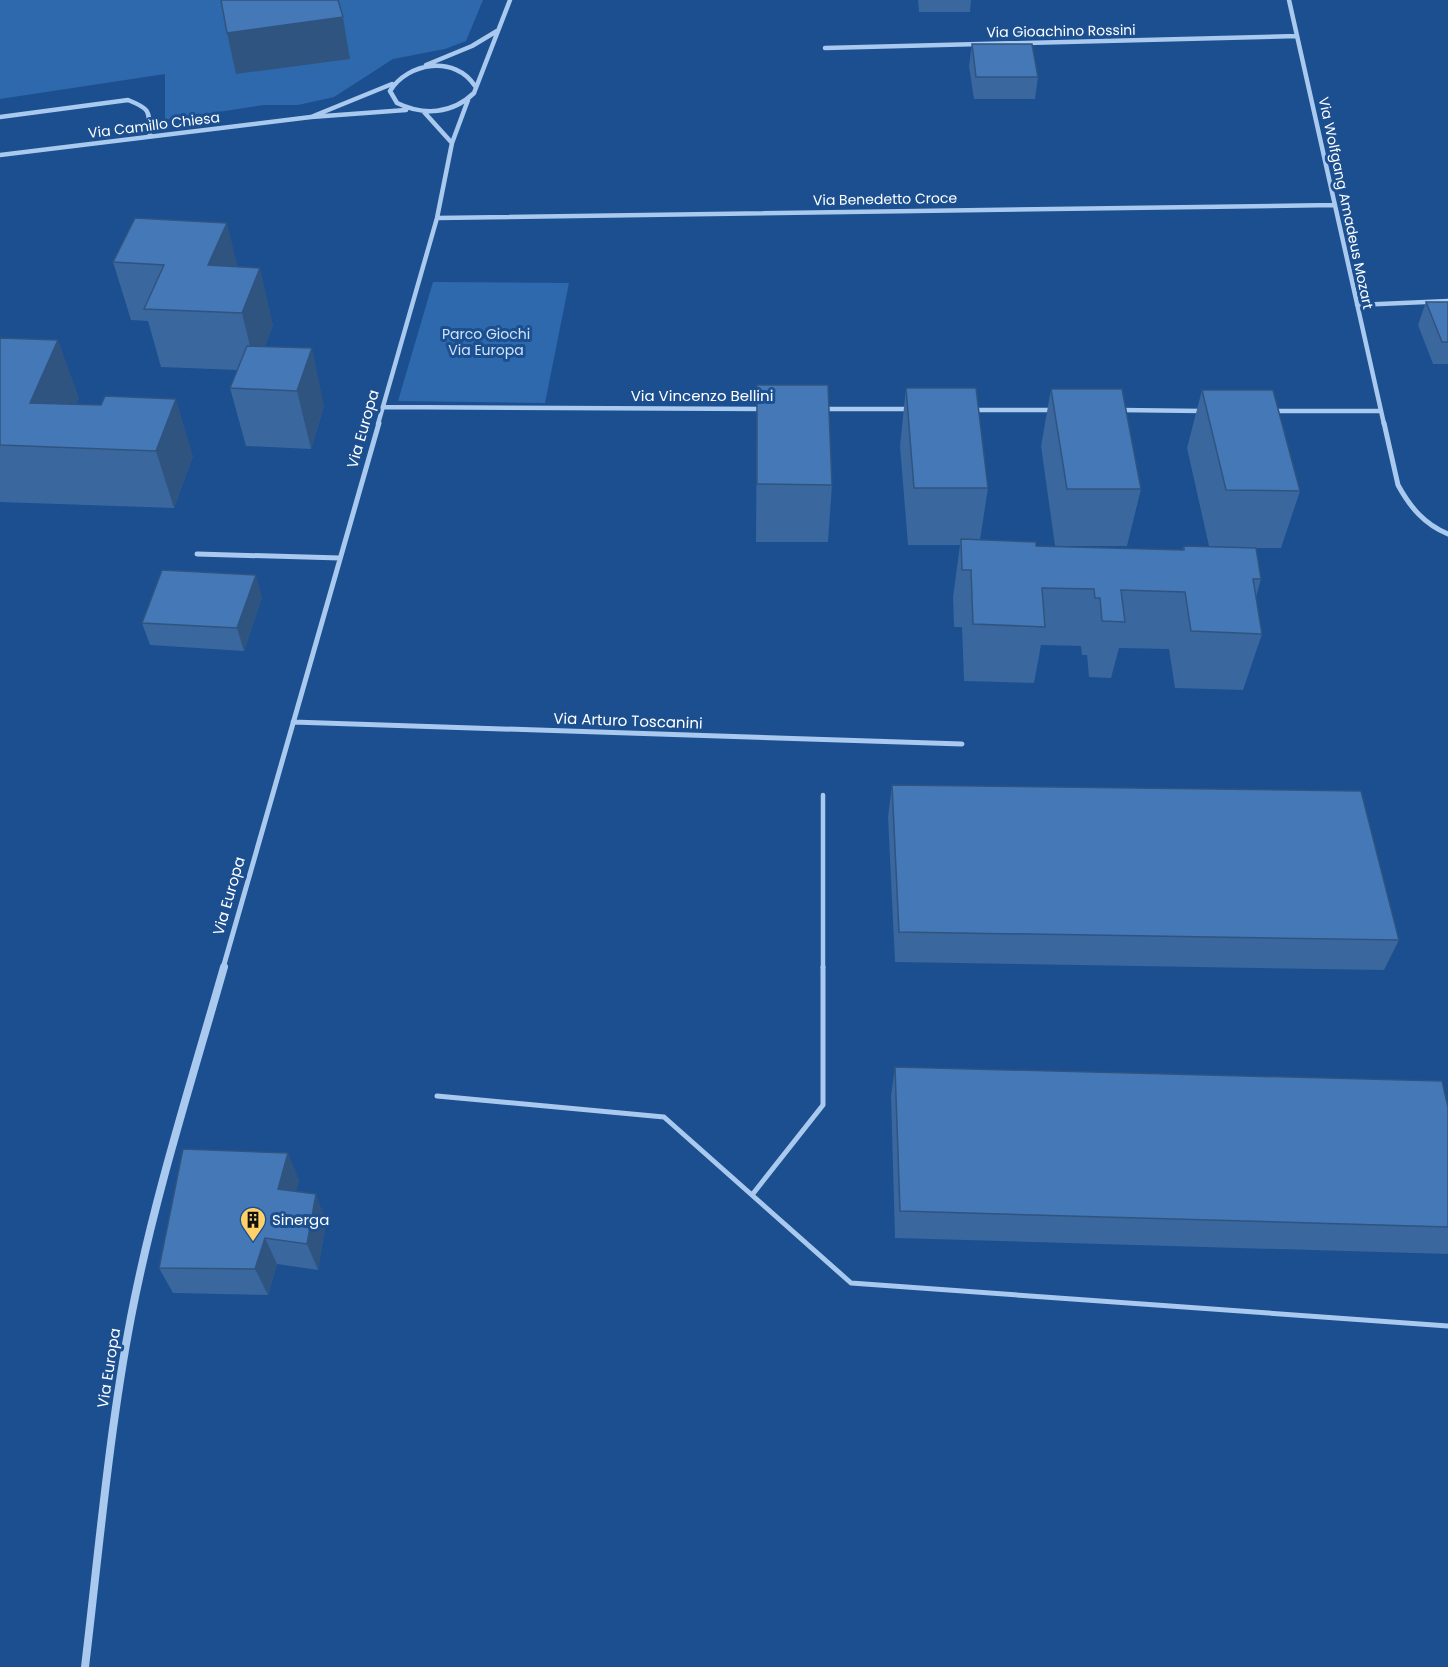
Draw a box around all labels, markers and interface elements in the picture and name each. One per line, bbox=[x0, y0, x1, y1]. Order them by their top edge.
street label: Via Gioachino Rossini bbox=[986, 20, 1136, 42]
street label: Via Wolfgang Amadeus Mozart bbox=[1314, 95, 1378, 311]
street label: Via Camillo Chiesa bbox=[87, 107, 221, 143]
street label: Via Benedetto Croce bbox=[813, 188, 958, 210]
park label: Parco Giochi Via Europa bbox=[442, 324, 530, 360]
street label: Via Vincenzo Bellini bbox=[631, 385, 773, 406]
street label: Via Europa bbox=[341, 387, 384, 471]
street label: Via Arturo Toscanini bbox=[553, 707, 703, 734]
street label: Via Europa bbox=[207, 854, 250, 938]
building icon: Sinerga bbox=[238, 1205, 268, 1243]
place label: Sinerga bbox=[272, 1209, 329, 1230]
street label: Via Europa bbox=[92, 1326, 125, 1409]

